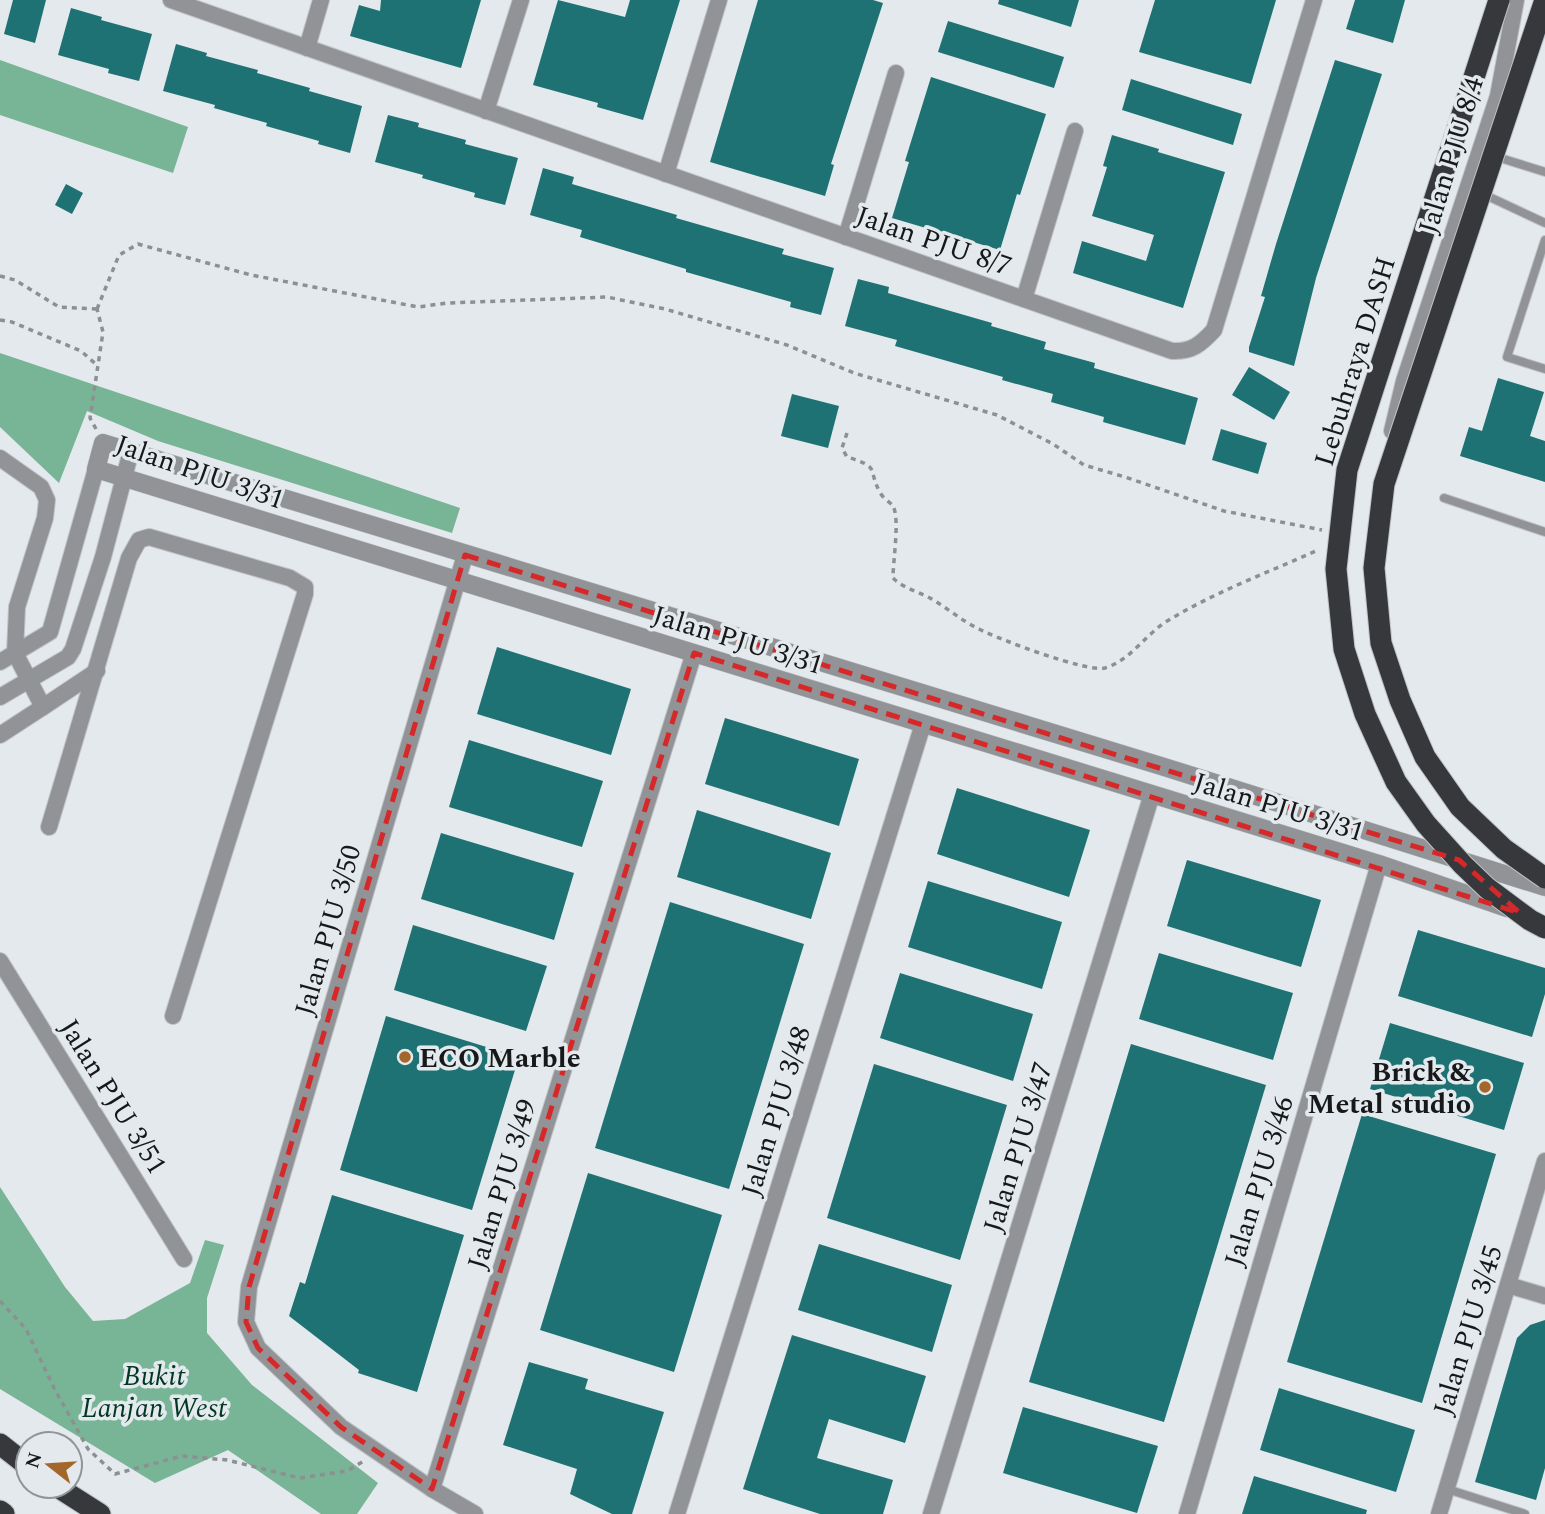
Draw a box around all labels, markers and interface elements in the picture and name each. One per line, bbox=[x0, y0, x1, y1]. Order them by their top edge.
street label: Jalan PJU 8/4 bbox=[1407, 72, 1496, 239]
street label: Jalan PJU 8/7 bbox=[850, 195, 1017, 288]
street label: Lebuhraya DASH bbox=[1303, 251, 1408, 472]
street label: Jalan PJU 3/31 bbox=[109, 423, 290, 521]
street label: Jalan PJU 3/31 bbox=[647, 594, 828, 687]
street label: Jalan PJU 3/31 bbox=[1188, 761, 1369, 854]
street label: Jalan PJU 3/50 bbox=[283, 840, 373, 1021]
street label: Jalan PJU 3/51 bbox=[48, 1011, 178, 1183]
street label: Jalan PJU 3/48 bbox=[730, 1021, 823, 1202]
place label: ECO Marble bbox=[419, 1037, 581, 1080]
marker: ECO Marble bbox=[397, 1049, 413, 1065]
place label: Brick & Metal studio bbox=[1308, 1051, 1472, 1126]
street label: Jalan PJU 3/47 bbox=[972, 1057, 1065, 1238]
marker: Brick & Metal studio bbox=[1477, 1079, 1493, 1095]
street label: Jalan PJU 3/46 bbox=[1213, 1091, 1306, 1272]
street label: Jalan PJU 3/49 bbox=[456, 1094, 549, 1275]
street label: Jalan PJU 3/45 bbox=[1422, 1240, 1515, 1421]
park label: Bukit Lanjan West bbox=[81, 1355, 228, 1430]
north arrow bbox=[14, 1430, 84, 1500]
text: N bbox=[18, 1449, 50, 1472]

